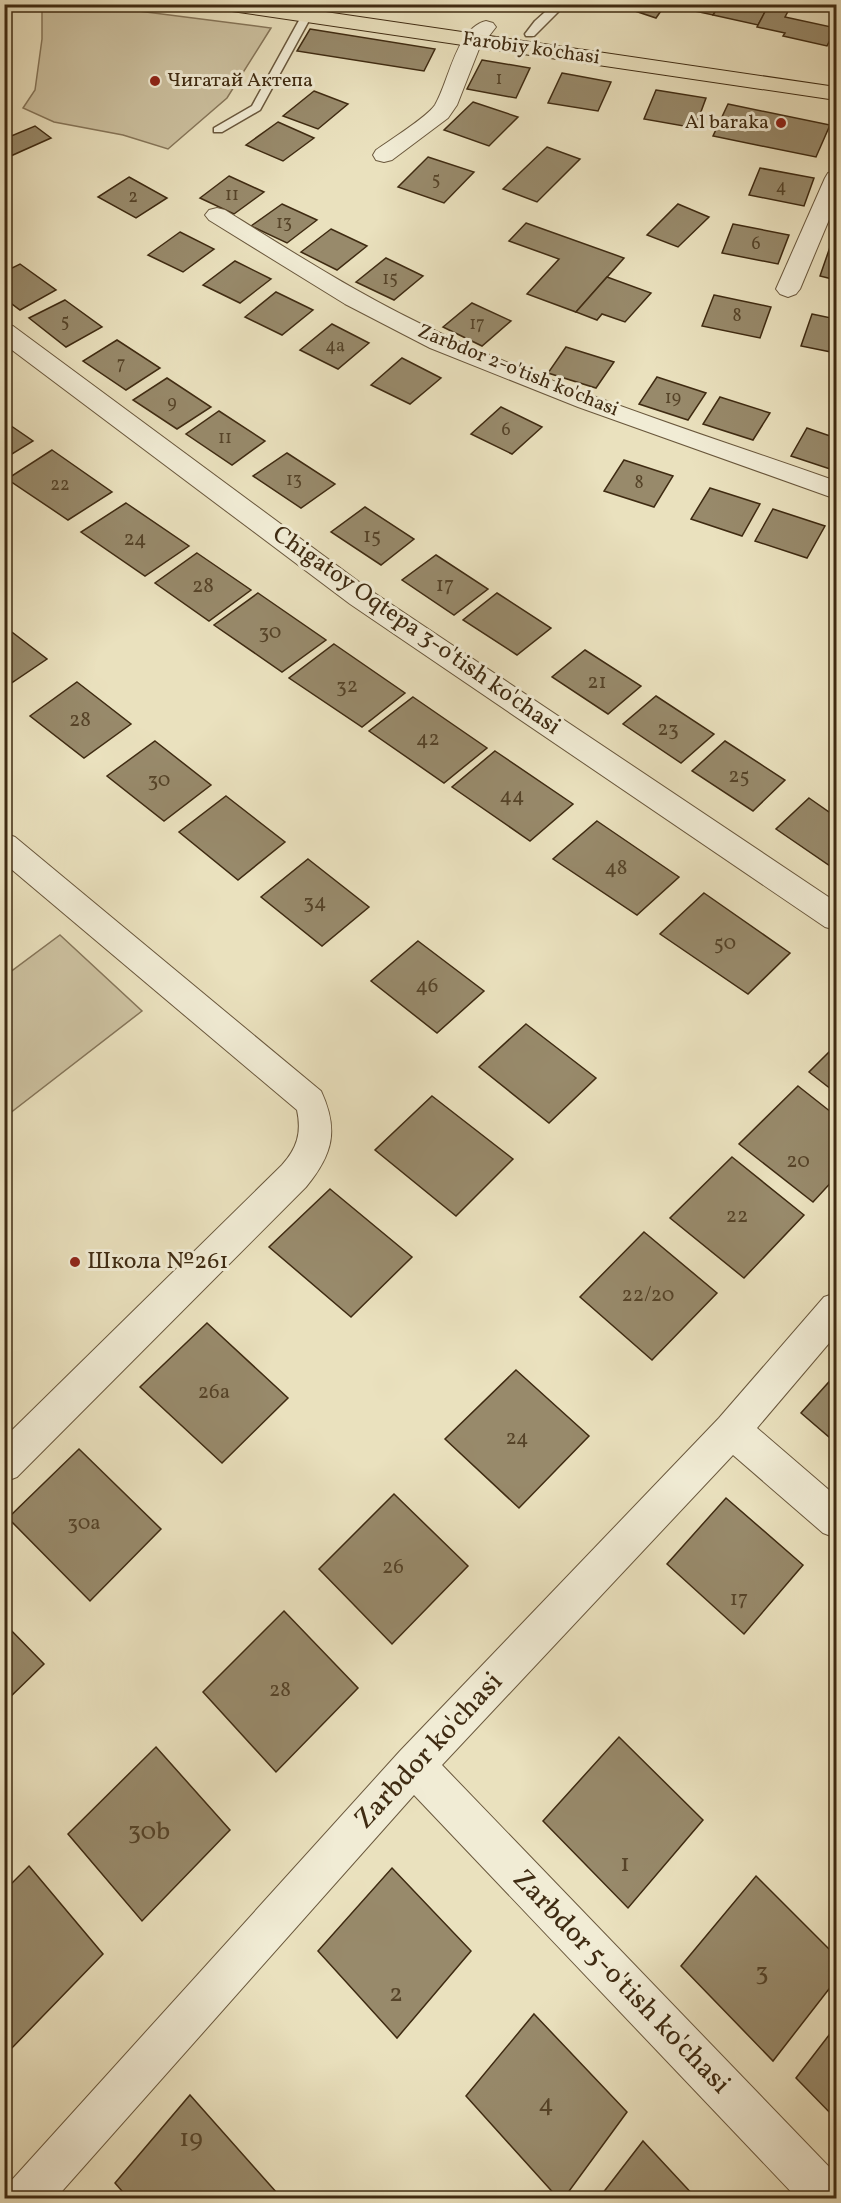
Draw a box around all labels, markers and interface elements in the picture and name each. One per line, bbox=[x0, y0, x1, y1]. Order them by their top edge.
street label: Farobiy ko'chasi bbox=[460, 25, 602, 73]
place label: Чигатай Актепа bbox=[167, 67, 313, 95]
house number: 1 bbox=[496, 67, 502, 92]
marker: Чигатай Актепа bbox=[148, 74, 162, 88]
place label: Al baraka bbox=[685, 109, 769, 137]
marker: Al baraka bbox=[774, 116, 788, 130]
house number: 5 bbox=[432, 168, 440, 193]
house number: 4 bbox=[776, 175, 786, 200]
house number: 11 bbox=[225, 183, 239, 208]
house number: 2 bbox=[128, 185, 138, 210]
house number: 13 bbox=[276, 211, 292, 236]
house number: 6 bbox=[751, 232, 761, 257]
house number: 15 bbox=[382, 267, 398, 292]
house number: 8 bbox=[732, 304, 742, 329]
house number: 5 bbox=[61, 310, 69, 335]
house number: 17 bbox=[469, 312, 485, 337]
street label: Zarbdor 2-o'tish ko'chasi bbox=[413, 318, 623, 424]
house number: 4a bbox=[325, 334, 345, 359]
house number: 7 bbox=[117, 352, 125, 377]
house number: 19 bbox=[665, 386, 681, 411]
house number: 9 bbox=[167, 391, 177, 416]
house number: 6 bbox=[501, 418, 511, 443]
house number: 11 bbox=[218, 426, 232, 451]
house number: 13 bbox=[286, 468, 302, 493]
house number: 8 bbox=[634, 471, 644, 496]
house number: 22 bbox=[50, 473, 70, 498]
street label: Chigatoy Oqtepa 3-o'tish ko'chasi bbox=[265, 518, 567, 744]
house number: 15 bbox=[363, 522, 381, 551]
house number: 24 bbox=[123, 525, 147, 554]
house number: 17 bbox=[436, 571, 454, 600]
house number: 28 bbox=[192, 572, 214, 601]
house number: 30 bbox=[259, 618, 281, 647]
house number: 21 bbox=[587, 668, 607, 697]
house number: 32 bbox=[336, 672, 358, 701]
house number: 28 bbox=[69, 706, 91, 735]
house number: 23 bbox=[657, 715, 679, 744]
house number: 42 bbox=[416, 725, 440, 754]
house number: 25 bbox=[728, 762, 750, 791]
house number: 30 bbox=[148, 766, 170, 795]
house number: 44 bbox=[499, 782, 525, 811]
house number: 48 bbox=[605, 854, 627, 883]
house number: 34 bbox=[303, 888, 327, 917]
house number: 50 bbox=[714, 929, 736, 958]
house number: 46 bbox=[416, 972, 438, 1001]
house number: 20 bbox=[786, 1147, 810, 1176]
house number: 22 bbox=[726, 1202, 748, 1231]
place label: Школа №261 bbox=[87, 1245, 229, 1279]
marker: Школа №261 bbox=[68, 1255, 82, 1269]
house number: 22/20 bbox=[622, 1281, 674, 1310]
house number: 26a bbox=[198, 1378, 230, 1407]
house number: 24 bbox=[505, 1424, 529, 1453]
house number: 30a bbox=[67, 1509, 101, 1538]
house number: 26 bbox=[382, 1553, 404, 1582]
house number: 17 bbox=[730, 1585, 748, 1614]
street label: Zarbdor ko'chasi bbox=[346, 1664, 512, 1838]
house number: 28 bbox=[269, 1676, 291, 1705]
house number: 30b bbox=[128, 1814, 170, 1850]
house number: 1 bbox=[620, 1846, 630, 1882]
street label: Zarbdor 5-o'tish ko'chasi bbox=[503, 1861, 739, 2103]
house number: 3 bbox=[755, 1955, 769, 1991]
house number: 2 bbox=[389, 1976, 403, 2012]
house number: 4 bbox=[538, 2086, 554, 2122]
house number: 19 bbox=[179, 2121, 203, 2157]

